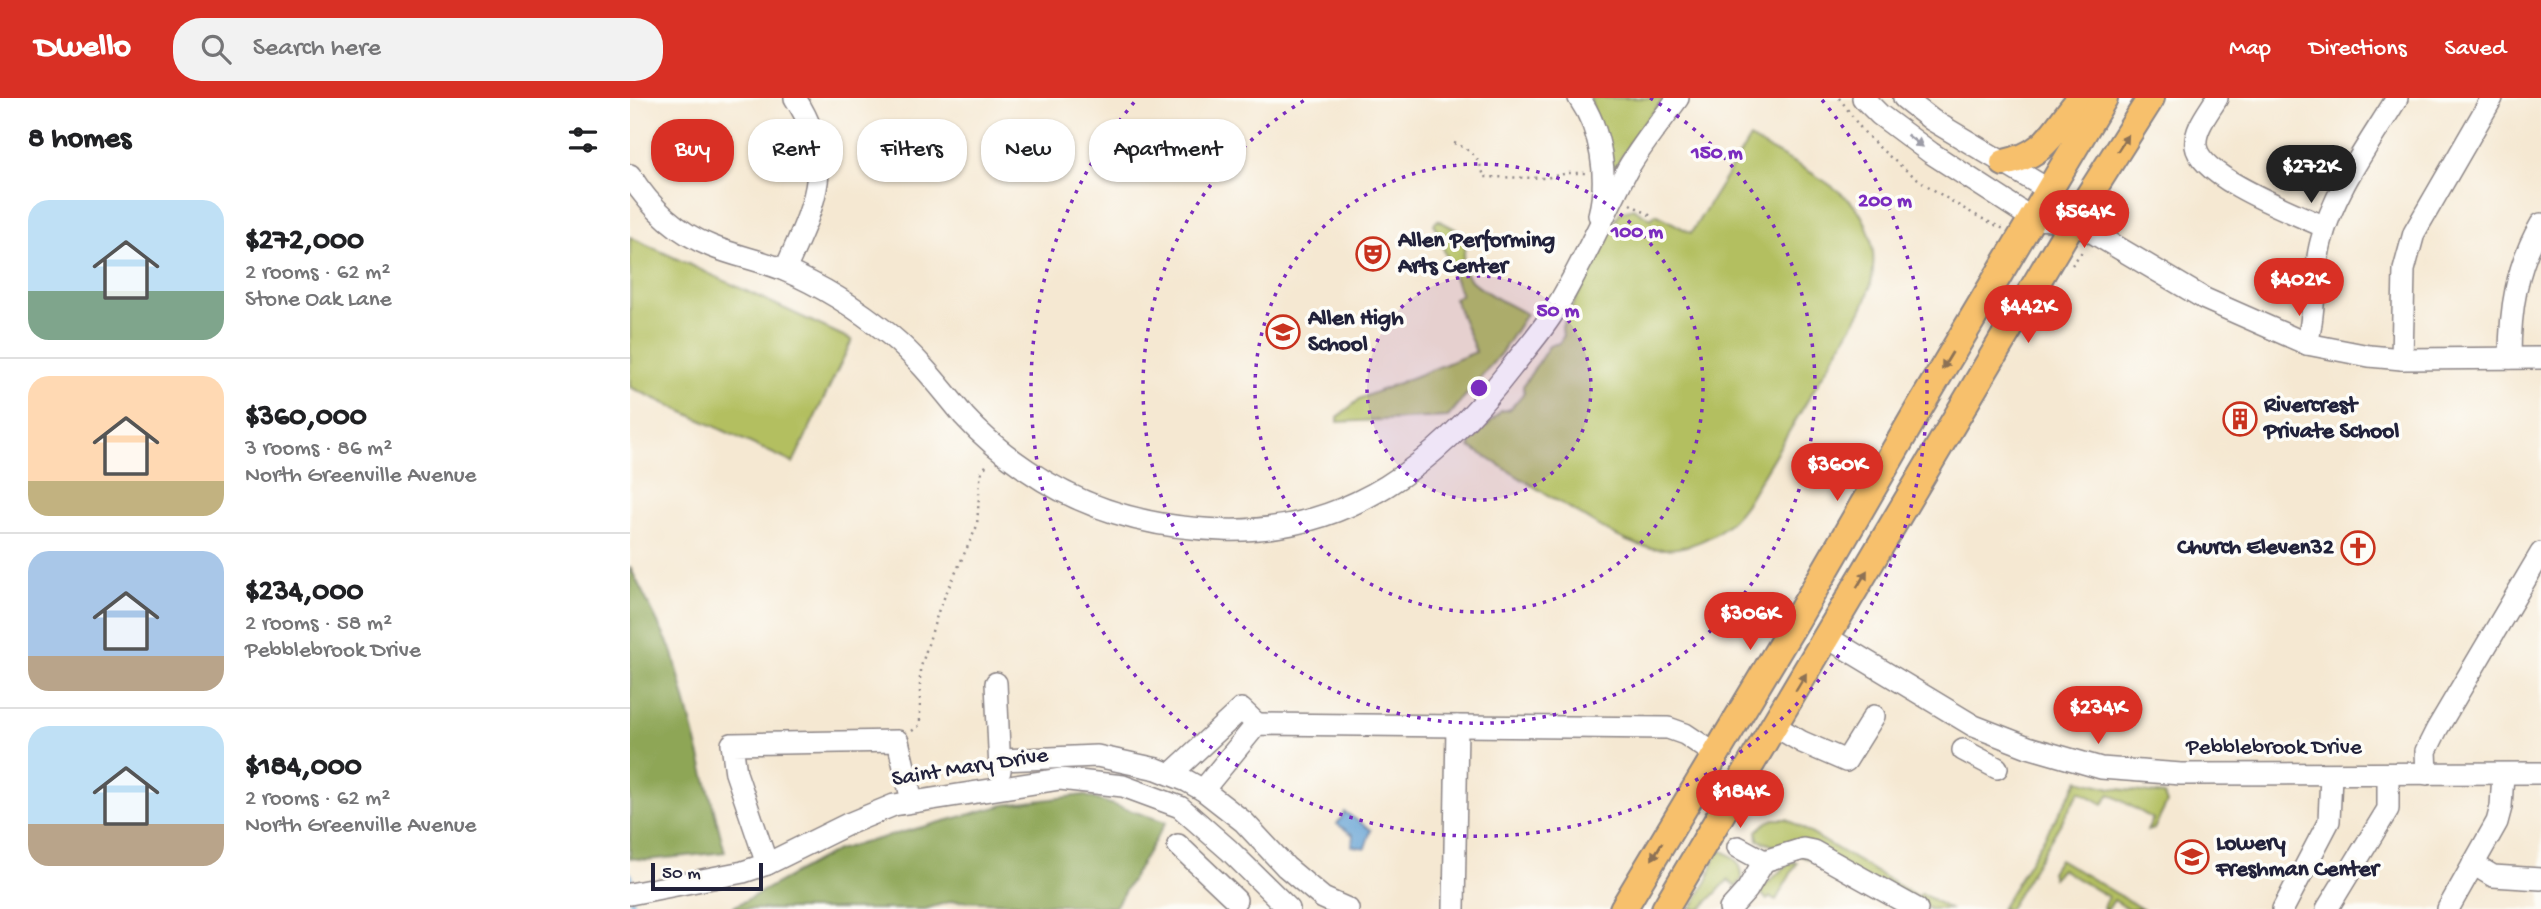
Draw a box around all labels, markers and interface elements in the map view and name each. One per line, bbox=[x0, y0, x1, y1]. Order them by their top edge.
search box bbox=[173, 18, 663, 81]
text: Dwello bbox=[35, 30, 131, 68]
icon: search bbox=[197, 30, 235, 68]
text: Search here bbox=[253, 34, 381, 65]
text: Map bbox=[2229, 35, 2271, 64]
text: Directions bbox=[2309, 35, 2407, 64]
text: Saved bbox=[2445, 35, 2506, 64]
chip: Buy bbox=[651, 119, 734, 182]
chip: Rent bbox=[748, 119, 843, 182]
chip: Filters bbox=[857, 119, 967, 182]
chip: New bbox=[981, 119, 1075, 182]
chip: Apartment bbox=[1089, 119, 1246, 182]
icon: filters bbox=[564, 121, 602, 159]
text: 8 homes bbox=[28, 123, 131, 158]
one-way arrow bbox=[2117, 133, 2130, 153]
one-way arrow bbox=[1906, 134, 1924, 148]
text: 150 m bbox=[1690, 142, 1743, 167]
pin: $272K bbox=[2262, 146, 2360, 205]
text: $272K bbox=[2282, 154, 2340, 181]
text: 200 m bbox=[1858, 190, 1912, 215]
pin: $564K bbox=[2035, 190, 2133, 250]
text: $564K bbox=[2055, 199, 2113, 226]
text: 100 m bbox=[1610, 221, 1663, 246]
text: $272,000 bbox=[245, 225, 364, 260]
icon: home bbox=[84, 228, 168, 312]
place label: Allen Performing Arts Center bbox=[1397, 228, 1555, 281]
theatre icon: Allen Performing Arts Center bbox=[1354, 235, 1392, 273]
pin: $402K bbox=[2250, 258, 2348, 318]
text: 2 rooms · 62 m² bbox=[245, 260, 390, 287]
text: $402K bbox=[2270, 267, 2328, 294]
pin: $442K bbox=[1979, 286, 2077, 345]
text: Stone Oak Lane bbox=[245, 287, 392, 314]
text: $442K bbox=[2000, 294, 2056, 321]
text: 50 m bbox=[1537, 300, 1580, 325]
place label: Allen High School bbox=[1307, 306, 1404, 359]
school or university icon: Allen High School bbox=[1264, 313, 1302, 351]
one-way arrow bbox=[1941, 352, 1954, 371]
centre of rings bbox=[1467, 376, 1491, 400]
place label: Rivercrest Private School bbox=[2262, 393, 2399, 446]
building icon: Rivercrest Private School bbox=[2221, 400, 2259, 438]
text: $360,000 bbox=[245, 401, 367, 436]
icon: home bbox=[84, 404, 168, 488]
text: 3 rooms · 86 m² bbox=[245, 436, 392, 463]
pin: $360K bbox=[1788, 444, 1886, 503]
text: $360K bbox=[1807, 452, 1867, 479]
text: North Greenville Avenue bbox=[245, 463, 476, 490]
church icon: Church Eleven32 bbox=[2339, 529, 2377, 567]
place label: Church Eleven32 bbox=[2177, 535, 2335, 562]
one-way arrow bbox=[1856, 570, 1868, 589]
text: $234,000 bbox=[245, 576, 363, 611]
icon: home bbox=[84, 579, 168, 663]
pin: $306K bbox=[1701, 592, 1799, 652]
text: $306K bbox=[1720, 601, 1780, 628]
text: 2 rooms · 58 m² bbox=[245, 611, 392, 638]
text: Pebblebrook Drive bbox=[245, 638, 421, 665]
one-way arrow bbox=[1795, 673, 1808, 692]
pin: $234K bbox=[2049, 686, 2147, 746]
text: $234K bbox=[2069, 695, 2127, 722]
street label: Pebblebrook Drive bbox=[2185, 735, 2363, 762]
street label: Saint Mary Drive bbox=[890, 742, 1051, 794]
text: $184,000 bbox=[245, 751, 362, 786]
icon: home bbox=[84, 754, 168, 838]
pin: $184K bbox=[1691, 770, 1789, 830]
text: $184K bbox=[1712, 779, 1768, 806]
text: 2 rooms · 62 m² bbox=[245, 786, 390, 813]
text: North Greenville Avenue bbox=[245, 813, 476, 840]
place label: Lowery Freshman Center bbox=[2215, 831, 2382, 884]
school or university icon: Lowery Freshman Center bbox=[2173, 838, 2211, 876]
one-way arrow bbox=[1651, 842, 1663, 861]
scale bar bbox=[651, 860, 763, 892]
text: 50 m bbox=[662, 863, 701, 886]

